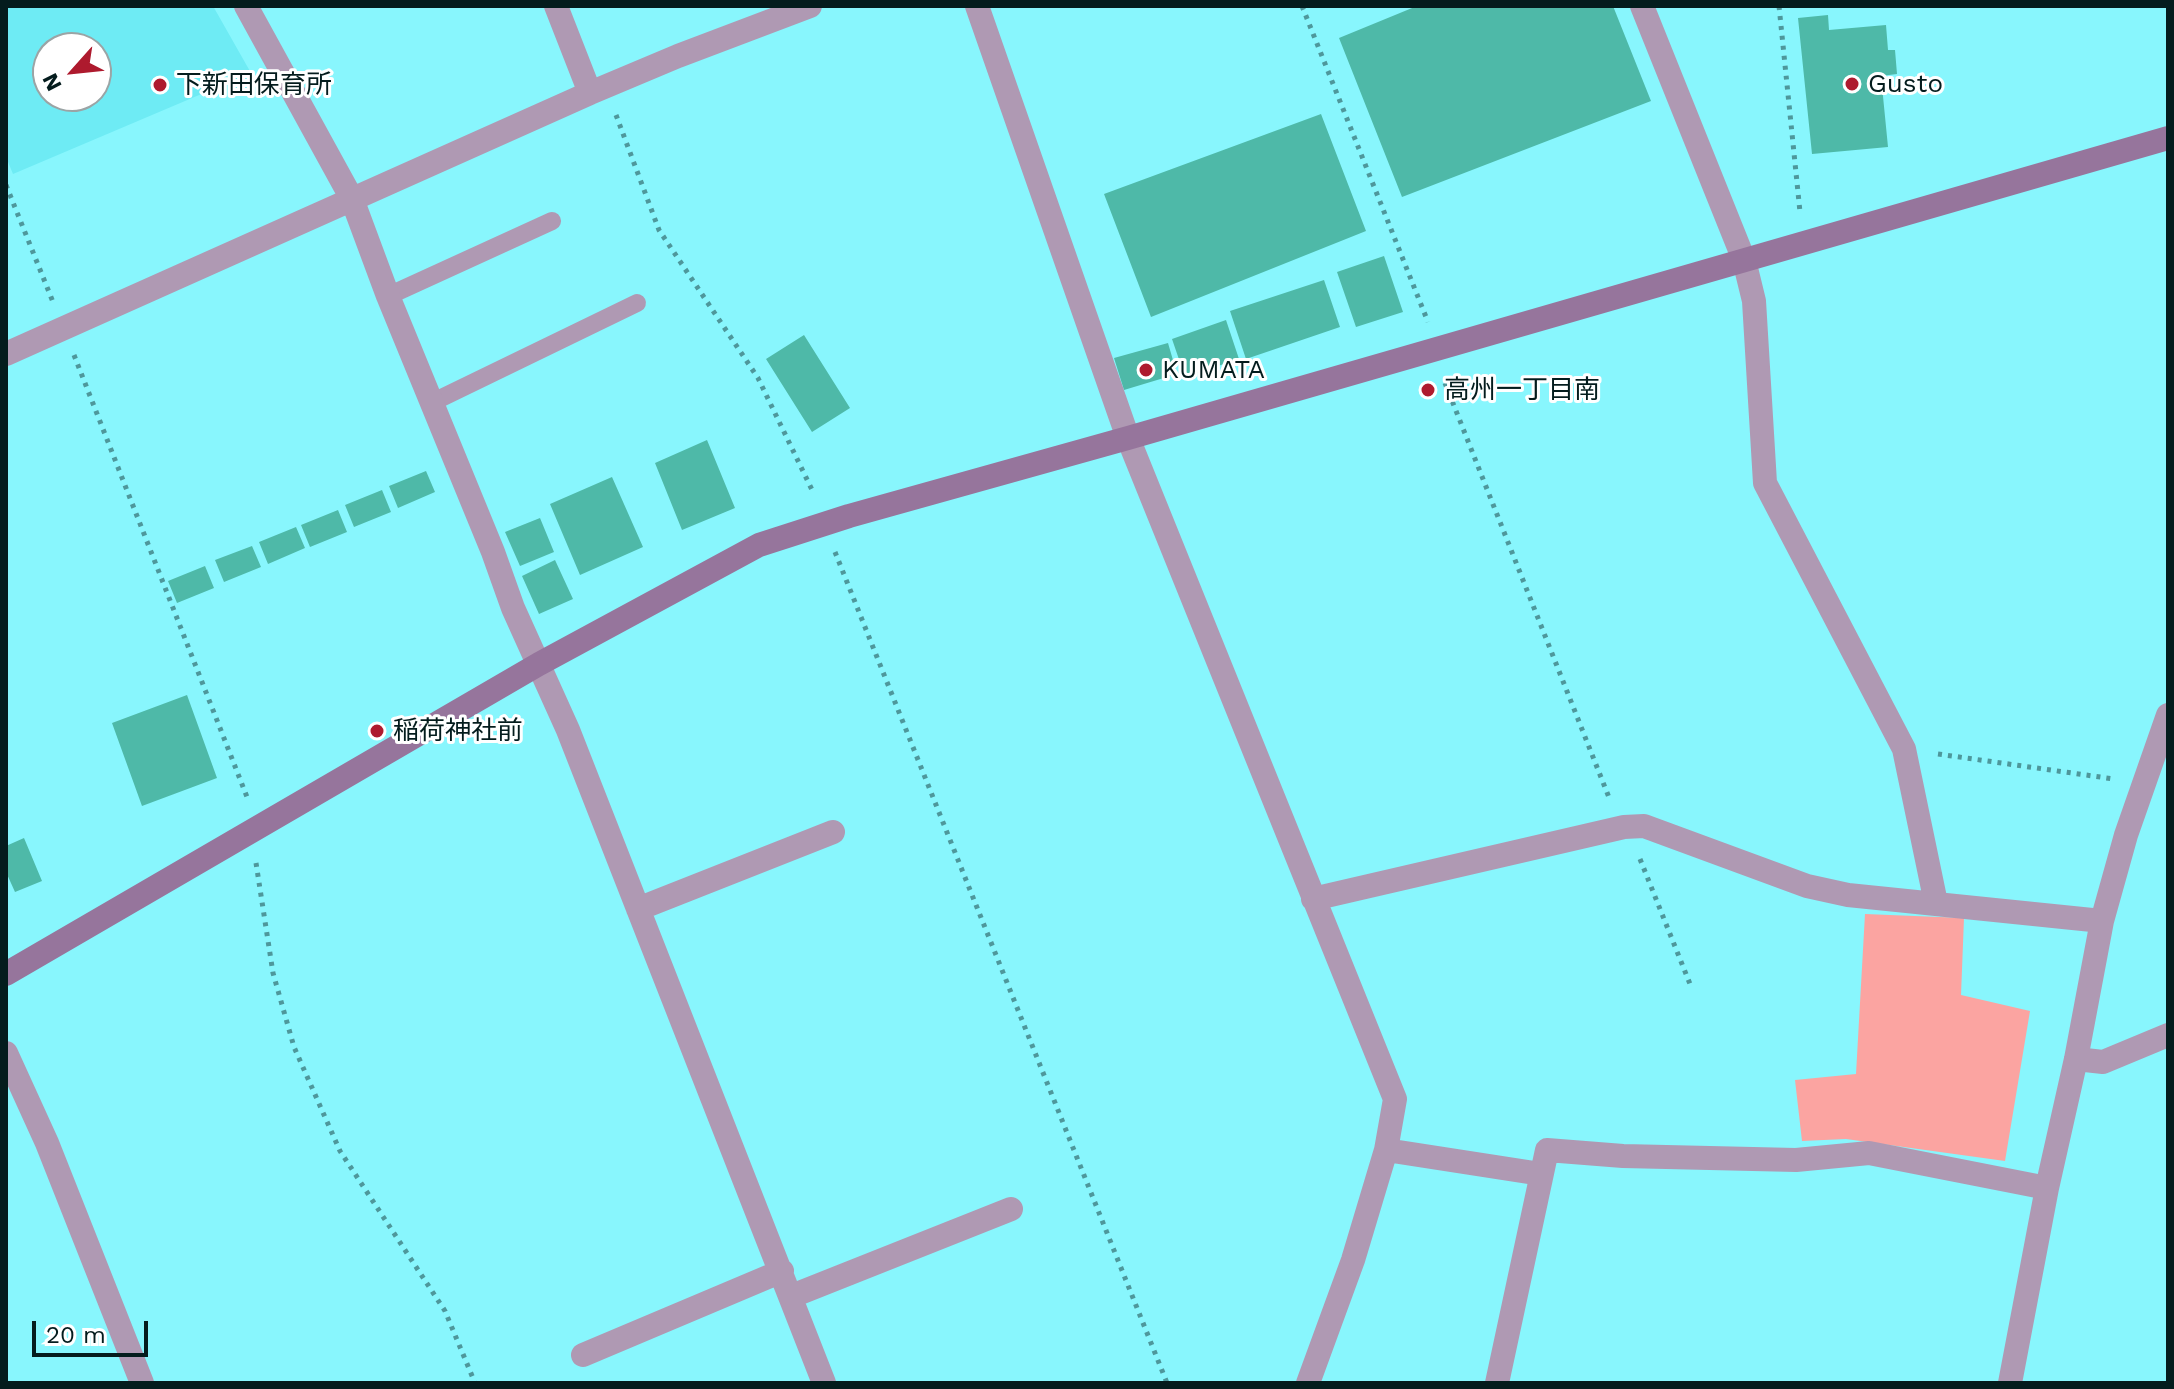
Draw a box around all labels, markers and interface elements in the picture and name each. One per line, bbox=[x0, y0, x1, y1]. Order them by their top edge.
north arrow bbox=[32, 32, 112, 112]
place label: Gusto bbox=[1868, 68, 1943, 100]
text: N bbox=[37, 69, 67, 95]
place label: 下新田保育所 bbox=[176, 69, 332, 101]
marker: Gusto bbox=[1843, 75, 1861, 93]
marker: 下新田保育所 bbox=[151, 76, 169, 94]
place label: KUMATA bbox=[1162, 354, 1265, 386]
marker: KUMATA bbox=[1137, 361, 1155, 379]
place label: 高州一丁目南 bbox=[1444, 374, 1600, 406]
marker: 高州一丁目南 bbox=[1419, 381, 1437, 399]
place label: 稲荷神社前 bbox=[393, 715, 523, 747]
marker: 稲荷神社前 bbox=[368, 722, 386, 740]
scale bar bbox=[36, 1305, 152, 1355]
text: 20 m bbox=[46, 1321, 106, 1349]

